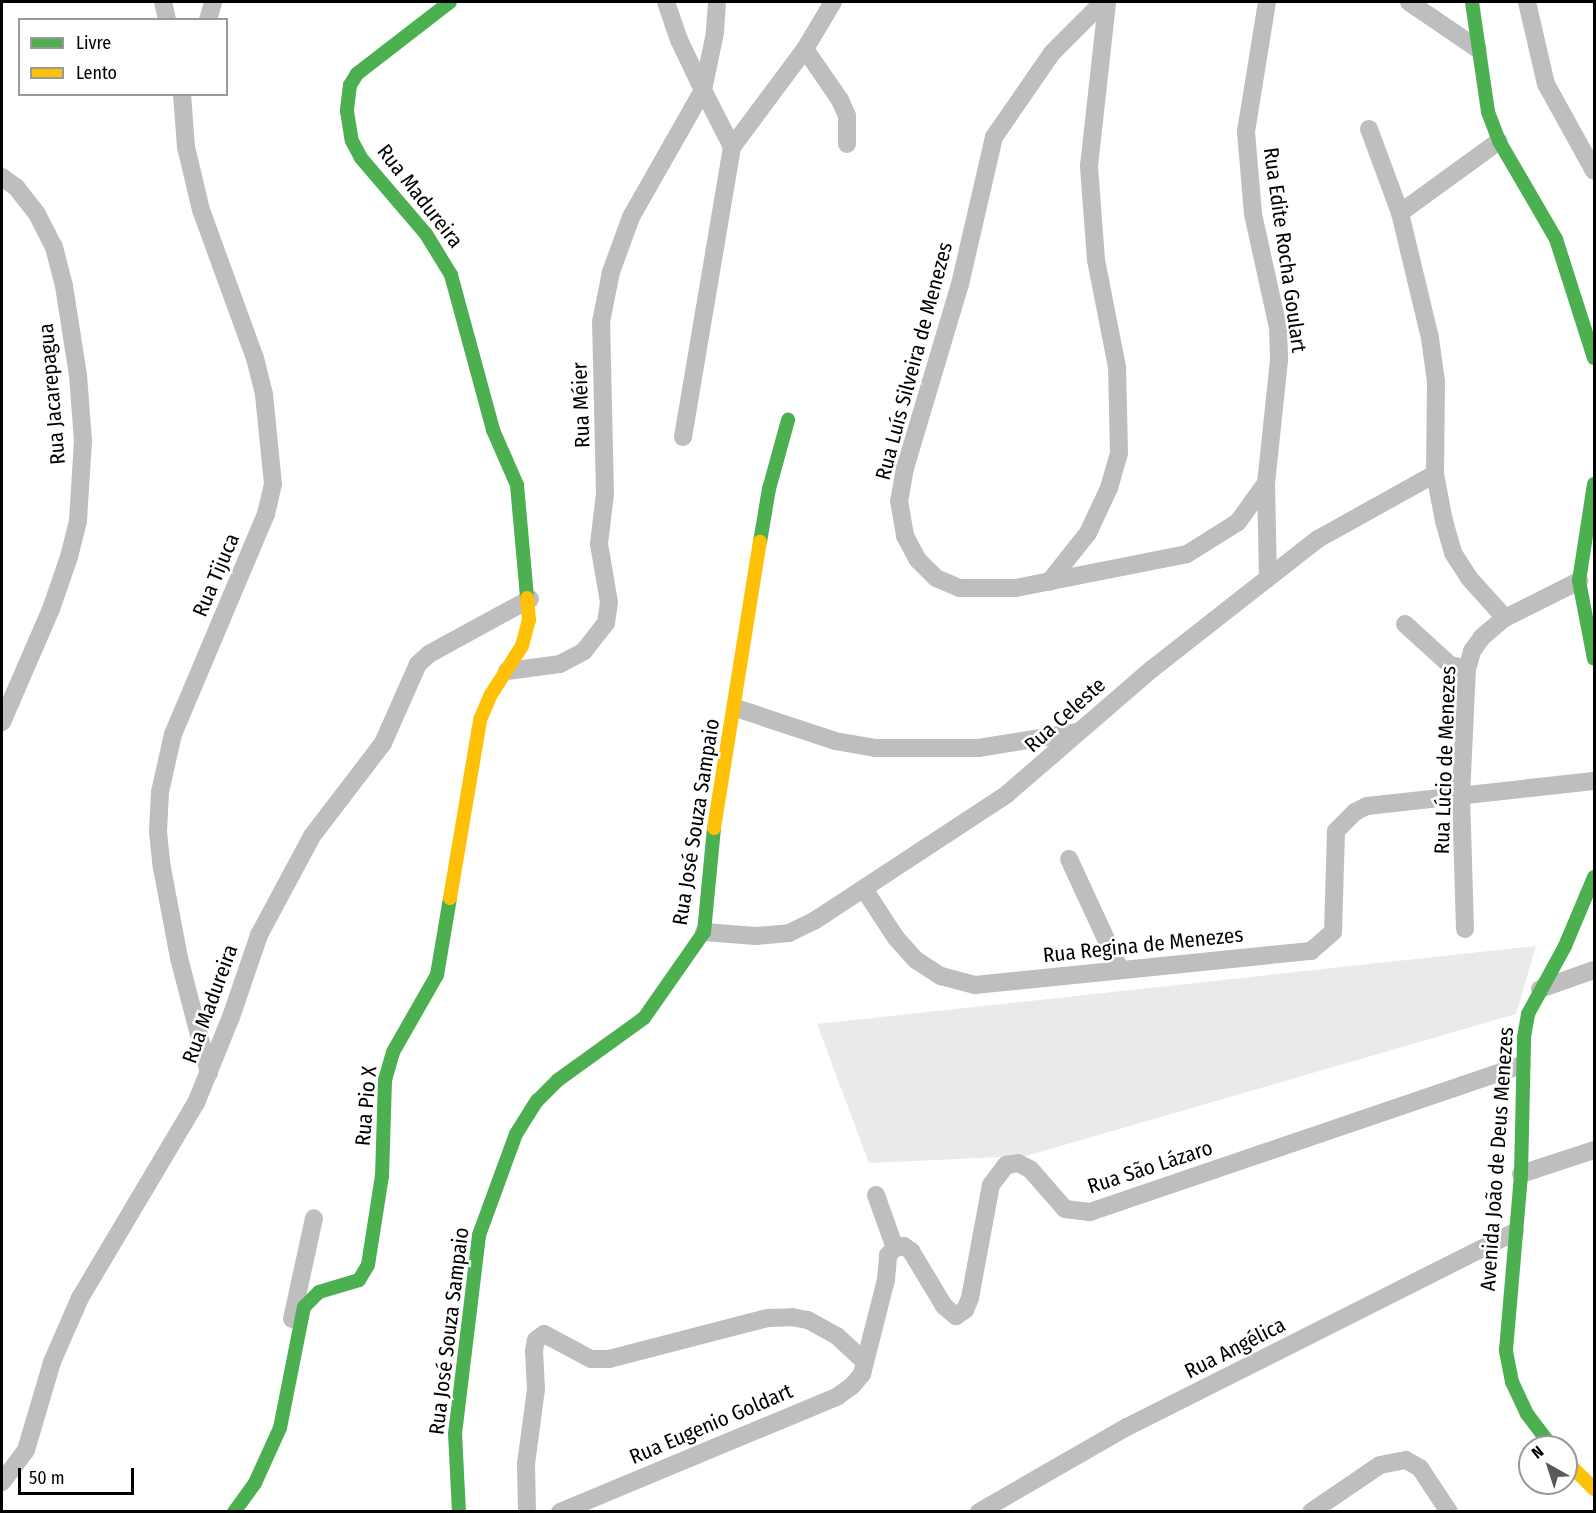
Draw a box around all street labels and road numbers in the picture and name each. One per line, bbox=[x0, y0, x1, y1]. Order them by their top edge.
street label: Rua Madureira bbox=[372, 139, 468, 253]
street label: Rua Edite Rocha Goulart bbox=[1258, 146, 1312, 354]
street label: Rua Luís Silveira de Menezes bbox=[870, 239, 958, 483]
street label: Rua Jacarepagua bbox=[33, 322, 71, 466]
street label: Rua Méier bbox=[567, 362, 595, 448]
street label: Rua Tijuca bbox=[187, 530, 245, 620]
street label: Rua Lúcio de Menezes bbox=[1429, 665, 1461, 855]
street label: Rua Celeste bbox=[1019, 672, 1111, 758]
street label: Rua José Souza Sampaio bbox=[667, 717, 725, 927]
street label: Rua Regina de Menezes bbox=[1042, 922, 1244, 968]
street label: Rua Madureira bbox=[177, 941, 243, 1067]
street label: Avenida João de Deus Menezes bbox=[1475, 1026, 1519, 1292]
street label: Rua Pio X bbox=[350, 1065, 382, 1147]
street label: Rua São Lázaro bbox=[1084, 1135, 1216, 1199]
street label: Rua José Souza Sampaio bbox=[424, 1226, 474, 1436]
street label: Rua Angélica bbox=[1180, 1312, 1290, 1384]
street label: Rua Eugenio Goldart bbox=[626, 1378, 796, 1470]

